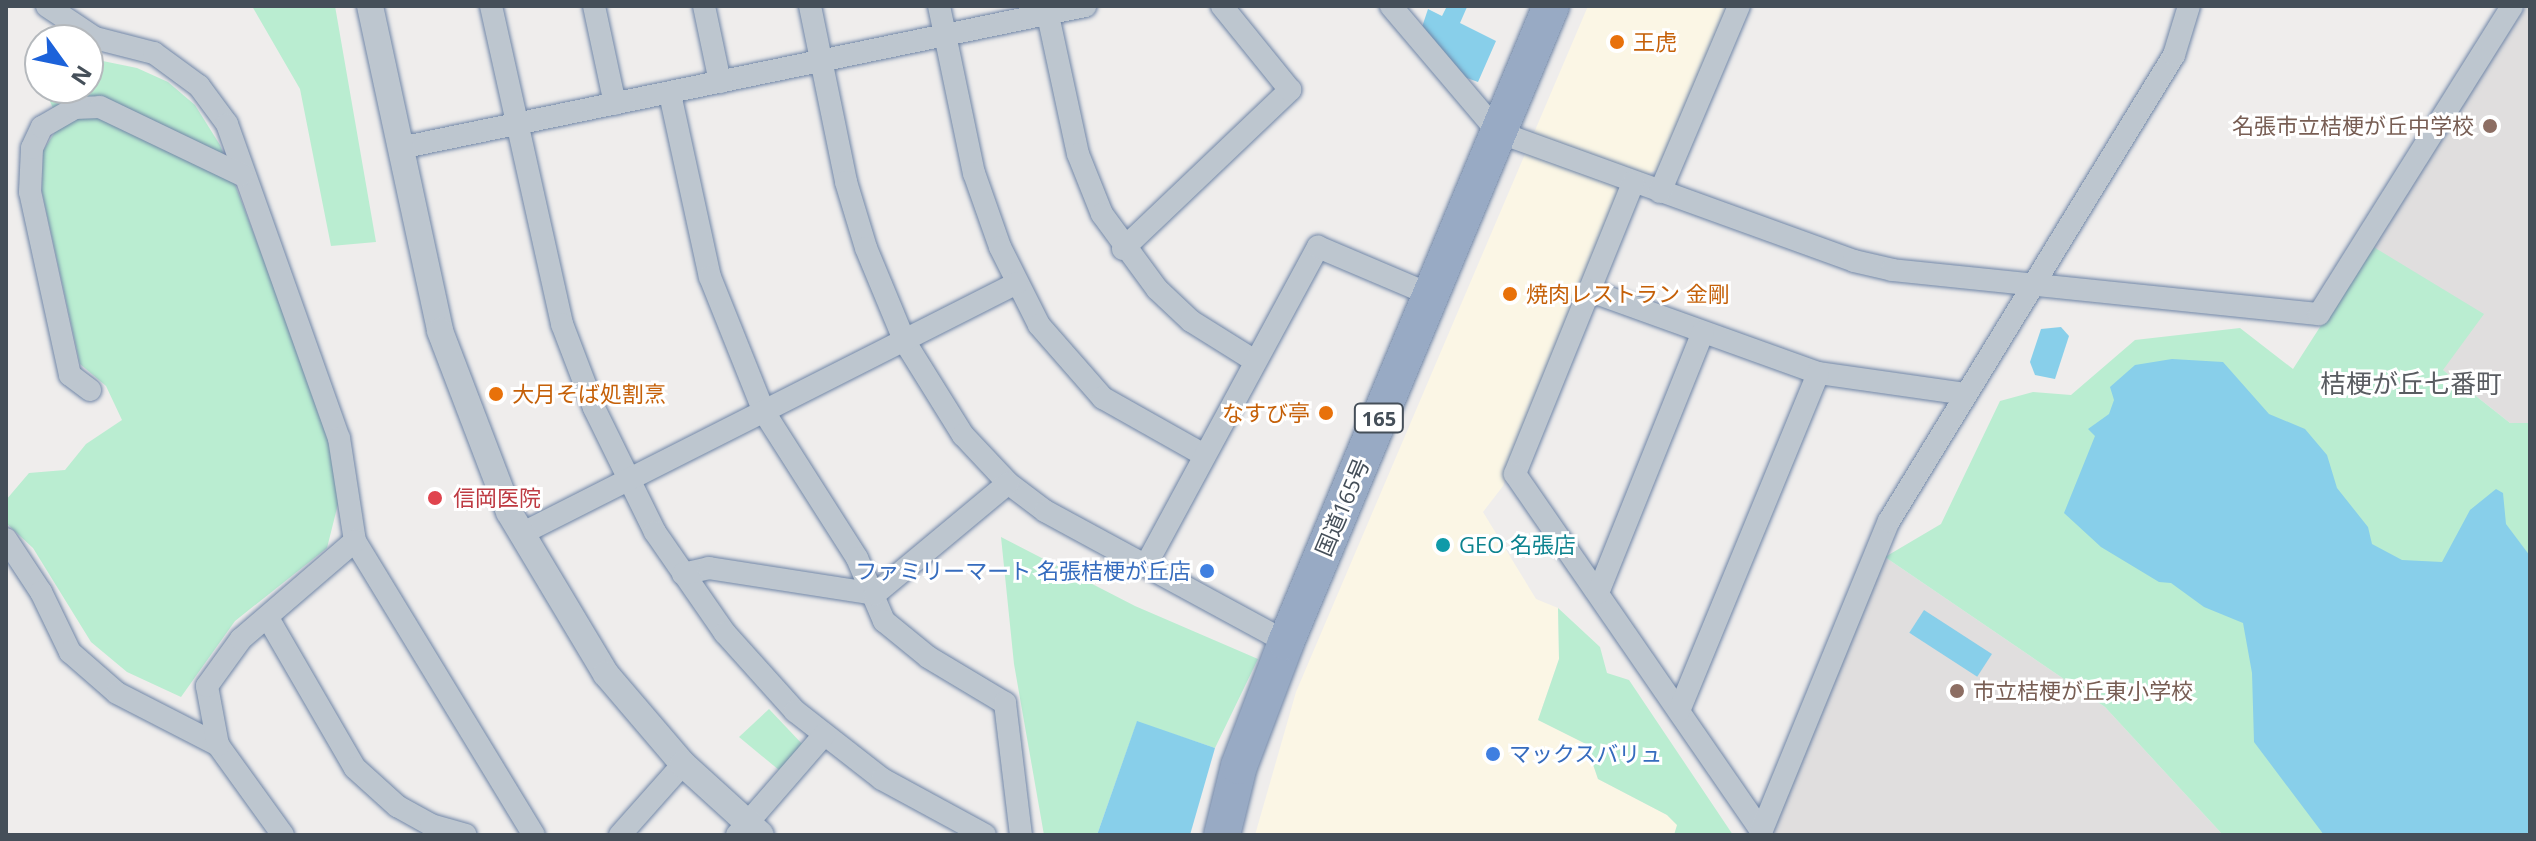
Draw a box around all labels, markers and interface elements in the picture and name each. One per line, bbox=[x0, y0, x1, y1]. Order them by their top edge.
north arrow bbox=[24, 24, 104, 104]
place label: 王虎 bbox=[1633, 29, 1677, 55]
marker: 王虎 bbox=[1608, 33, 1626, 51]
text: N bbox=[65, 60, 100, 92]
place label: 名張市立桔梗が丘中学校 bbox=[2232, 113, 2474, 139]
marker: 名張市立桔梗が丘中学校 bbox=[2481, 117, 2499, 135]
place label: 焼肉レストラン 金剛 bbox=[1526, 281, 1730, 307]
marker: 焼肉レストラン 金剛 bbox=[1501, 285, 1519, 303]
district label: 桔梗が丘七番町 bbox=[2320, 368, 2502, 400]
place label: 大月そば処割烹 bbox=[512, 381, 666, 407]
marker: 大月そば処割烹 bbox=[487, 385, 505, 403]
place label: なすび亭 bbox=[1222, 400, 1310, 426]
road number: 165 bbox=[1353, 402, 1405, 434]
marker: なすび亭 bbox=[1317, 404, 1335, 422]
street label: 国道165号 bbox=[1310, 454, 1374, 560]
place label: 信岡医院 bbox=[453, 485, 541, 511]
marker: 信岡医院 bbox=[424, 487, 446, 509]
place label: GEO 名張店 bbox=[1459, 532, 1576, 558]
marker: GEO 名張店 bbox=[1434, 536, 1452, 554]
place label: ファミリーマート 名張桔梗が丘店 bbox=[855, 558, 1191, 584]
marker: ファミリーマート 名張桔梗が丘店 bbox=[1198, 562, 1216, 580]
place label: 市立桔梗が丘東小学校 bbox=[1973, 678, 2193, 704]
marker: 市立桔梗が丘東小学校 bbox=[1948, 682, 1966, 700]
place label: マックスバリュ bbox=[1509, 741, 1663, 767]
marker: マックスバリュ bbox=[1484, 745, 1502, 763]

